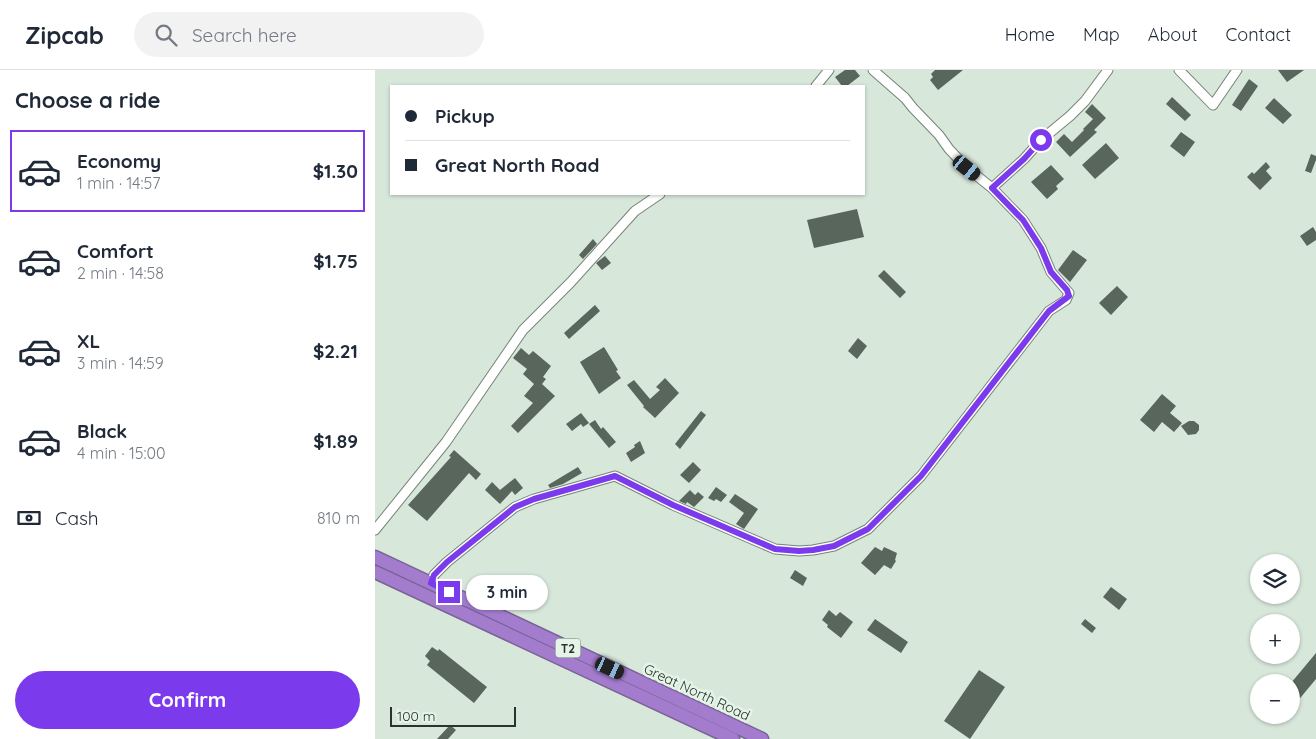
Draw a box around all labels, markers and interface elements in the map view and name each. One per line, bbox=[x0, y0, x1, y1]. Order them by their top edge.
search box bbox=[134, 12, 484, 57]
text: Zipcab bbox=[25, 20, 104, 50]
icon: search bbox=[152, 21, 180, 49]
text: Search here bbox=[192, 23, 297, 47]
text: Home bbox=[1005, 23, 1055, 46]
text: Map bbox=[1083, 23, 1120, 46]
text: About bbox=[1148, 23, 1198, 46]
text: Contact bbox=[1226, 23, 1291, 46]
text: Choose a ride bbox=[15, 86, 160, 114]
text: Pickup bbox=[435, 104, 495, 128]
route start bbox=[1030, 129, 1052, 151]
icon: car bbox=[17, 149, 62, 194]
text: Economy bbox=[77, 149, 161, 173]
text: Great North Road bbox=[435, 153, 599, 177]
car bbox=[950, 153, 983, 183]
text: $1.30 bbox=[313, 159, 358, 183]
text: 1 min · 14:57 bbox=[77, 173, 160, 193]
icon: car bbox=[17, 239, 62, 284]
text: Comfort bbox=[77, 239, 154, 263]
text: $1.75 bbox=[313, 249, 358, 273]
text: 2 min · 14:58 bbox=[77, 263, 164, 283]
icon: car bbox=[17, 329, 62, 374]
text: XL bbox=[77, 329, 100, 353]
text: $2.21 bbox=[313, 339, 358, 363]
text: 3 min · 14:59 bbox=[77, 353, 164, 373]
icon: car bbox=[17, 419, 62, 464]
text: Black bbox=[77, 419, 127, 443]
text: $1.89 bbox=[313, 429, 358, 453]
text: 4 min · 15:00 bbox=[77, 443, 166, 463]
icon: cash bbox=[15, 504, 43, 532]
text: Cash bbox=[55, 506, 99, 530]
text: 810 m bbox=[317, 508, 360, 528]
map controls bbox=[1250, 554, 1300, 724]
button: layers bbox=[1250, 554, 1300, 604]
callout: 3 min bbox=[467, 574, 549, 610]
route end bbox=[438, 581, 460, 603]
text: 3 min bbox=[486, 582, 528, 602]
button: + bbox=[1250, 614, 1300, 664]
road number: T2 bbox=[555, 638, 581, 658]
car bbox=[593, 655, 626, 681]
street label: Great North Road bbox=[641, 660, 753, 724]
button: Confirm bbox=[15, 671, 360, 729]
button: − bbox=[1250, 674, 1300, 724]
scale bar bbox=[390, 704, 516, 727]
text: 100 m bbox=[397, 707, 435, 725]

